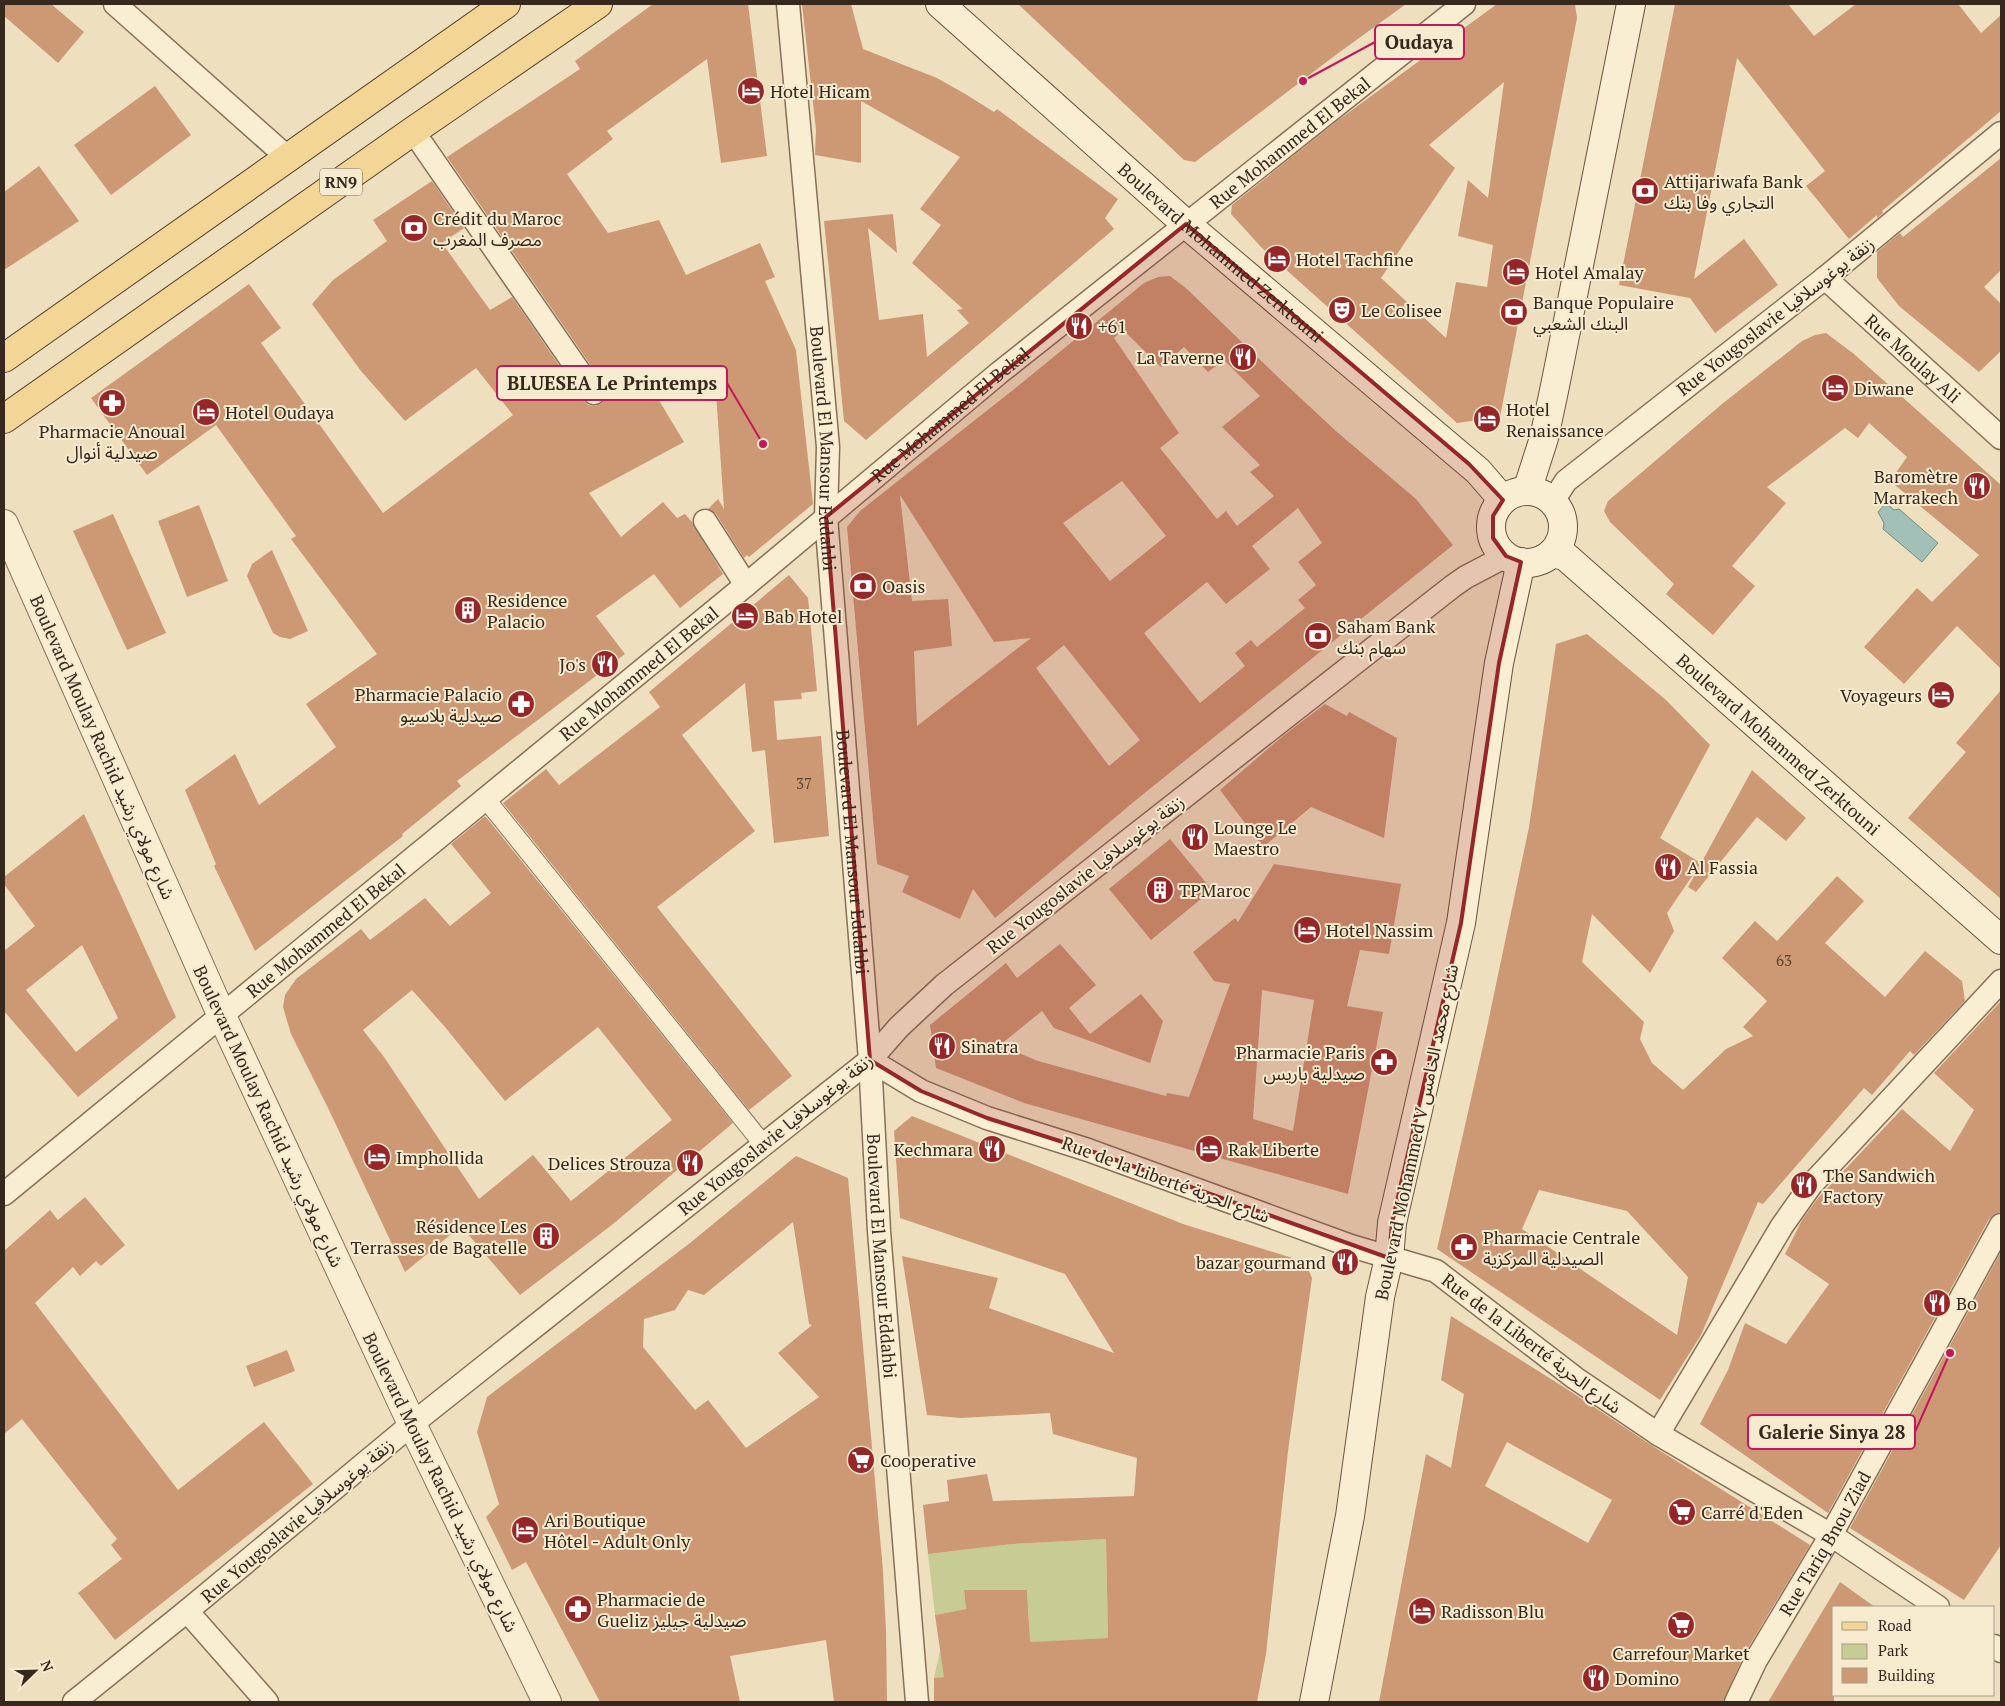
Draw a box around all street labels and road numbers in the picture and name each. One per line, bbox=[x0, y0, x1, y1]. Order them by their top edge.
street label: Rue Mohammed El Bekal bbox=[1204, 71, 1375, 214]
street label: Boulevard Mohammed Zerktouni bbox=[1113, 157, 1329, 347]
road number: RN9 bbox=[320, 168, 362, 196]
street label: Rue Yougoslavie زنقة يوغوسلافيا bbox=[1671, 231, 1879, 401]
street label: Rue Moulay Ali bbox=[1860, 308, 1966, 408]
street label: Boulevard El Mansour Eddahbi bbox=[805, 325, 842, 572]
street label: Rue Mohammed El Bekal bbox=[866, 341, 1034, 487]
street label: Boulevard Moulay Rachid شارع مولاي رشيد bbox=[22, 591, 181, 904]
street label: Rue Mohammed El Bekal bbox=[554, 601, 723, 746]
street label: Boulevard Mohammed Zerktouni bbox=[1672, 648, 1886, 840]
street label: Boulevard El Mansour Eddahbi bbox=[831, 729, 875, 975]
street label: Rue Yougoslavie زنقة يوغوسلافيا bbox=[981, 789, 1189, 959]
street label: Rue Mohammed El Bekal bbox=[241, 858, 410, 1003]
street label: Boulevard Moulay Rachid شارع مولاي رشيد bbox=[186, 961, 350, 1272]
street label: Boulevard Mohammed V شارع محمد الخامس bbox=[1369, 962, 1466, 1303]
street label: Rue Yougoslavie زنقة يوغوسلافيا bbox=[672, 1048, 878, 1220]
street label: Rue de la Liberté شارع الحرية bbox=[1058, 1130, 1273, 1231]
street label: Boulevard El Mansour Eddahbi bbox=[862, 1133, 903, 1379]
street label: Rue de la Liberté شارع الحرية bbox=[1435, 1267, 1627, 1421]
street label: Boulevard Moulay Rachid شارع مولاي رشيد bbox=[355, 1328, 524, 1637]
street label: Rue Yougoslavie زنقة يوغوسلافيا bbox=[196, 1432, 398, 1608]
street label: Rue Tariq Bnou Ziad bbox=[1773, 1467, 1876, 1620]

